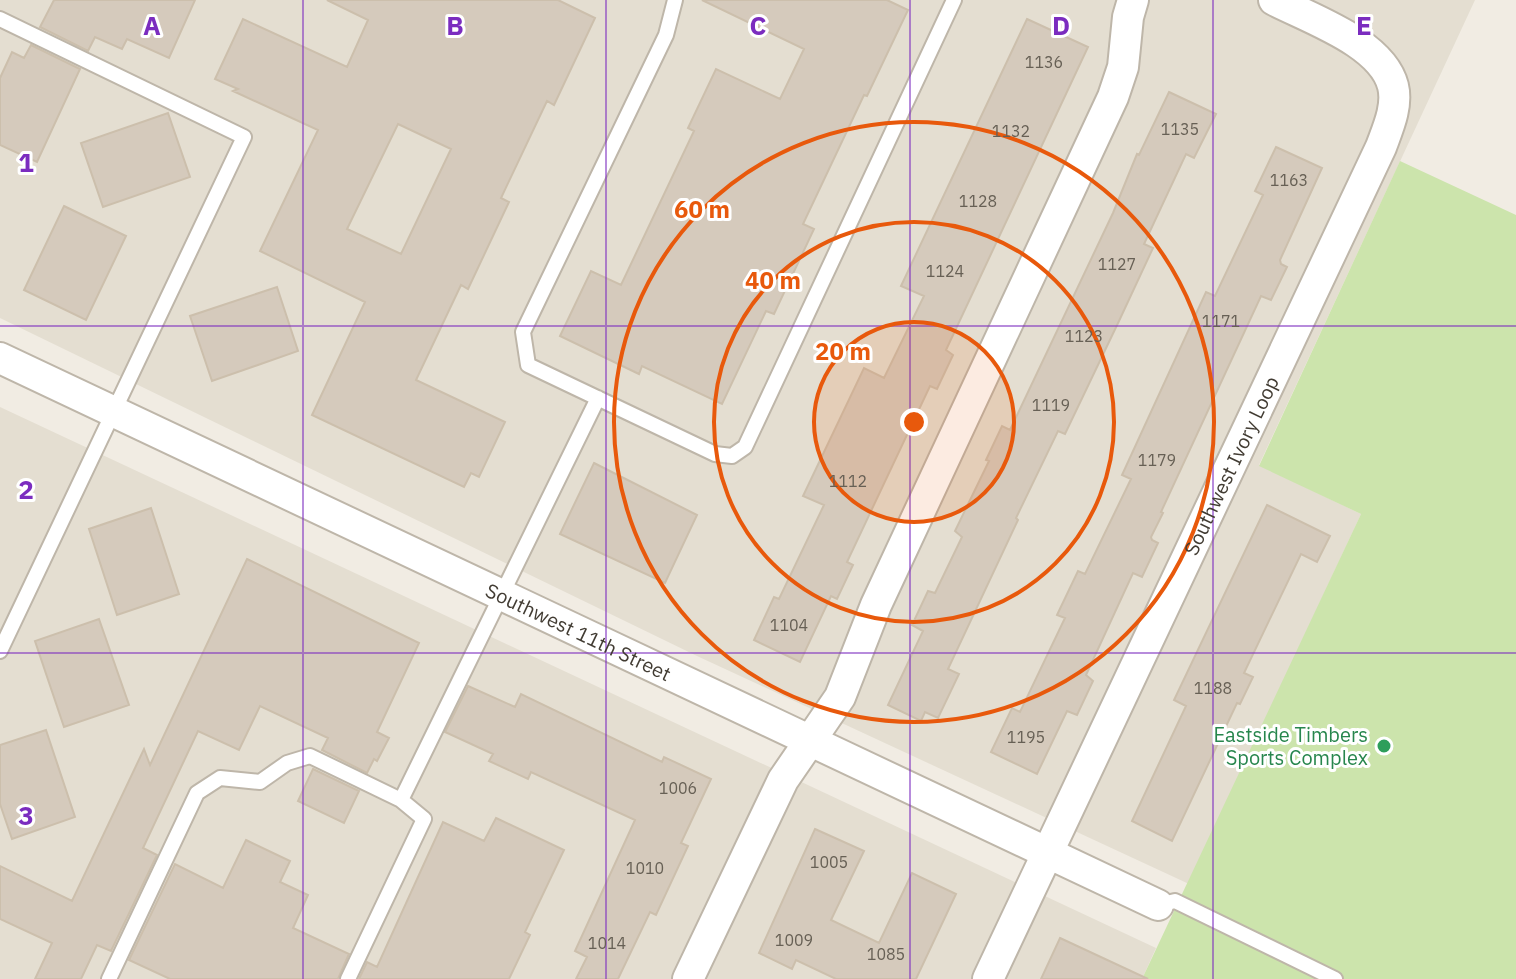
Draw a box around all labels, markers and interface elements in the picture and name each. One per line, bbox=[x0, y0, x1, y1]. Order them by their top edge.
text: A bbox=[143, 8, 161, 42]
text: B bbox=[446, 8, 464, 42]
text: C bbox=[750, 8, 767, 42]
text: D bbox=[1052, 8, 1070, 42]
text: E bbox=[1356, 8, 1372, 42]
house number: 1136 bbox=[1025, 52, 1063, 72]
house number: 1135 bbox=[1161, 119, 1199, 139]
house number: 1132 bbox=[992, 121, 1030, 141]
text: 1 bbox=[18, 145, 34, 179]
house number: 1163 bbox=[1270, 170, 1308, 190]
house number: 1128 bbox=[959, 191, 997, 211]
text: 60 m bbox=[674, 193, 730, 225]
house number: 1127 bbox=[1098, 254, 1136, 274]
house number: 1124 bbox=[926, 261, 964, 281]
text: 40 m bbox=[745, 264, 801, 296]
house number: 1171 bbox=[1202, 311, 1240, 331]
house number: 1123 bbox=[1065, 326, 1103, 346]
text: 20 m bbox=[815, 335, 871, 367]
street label: Southwest Ivory Loop bbox=[1177, 371, 1284, 559]
house number: 1119 bbox=[1032, 395, 1070, 415]
centre of rings bbox=[900, 408, 928, 436]
house number: 1179 bbox=[1138, 450, 1176, 470]
house number: 1112 bbox=[829, 471, 867, 491]
text: 2 bbox=[18, 472, 34, 506]
street label: Southwest 11th Street bbox=[482, 576, 676, 687]
house number: 1104 bbox=[770, 615, 808, 635]
house number: 1188 bbox=[1194, 678, 1232, 698]
place label: Eastside Timbers Sports Complex bbox=[1213, 721, 1368, 771]
house number: 1195 bbox=[1007, 727, 1045, 747]
marker: Eastside Timbers Sports Complex bbox=[1375, 737, 1393, 755]
house number: 1006 bbox=[659, 778, 697, 798]
text: 3 bbox=[18, 798, 34, 832]
house number: 1005 bbox=[810, 852, 848, 872]
house number: 1010 bbox=[626, 858, 664, 878]
house number: 1009 bbox=[775, 930, 813, 950]
house number: 1014 bbox=[588, 933, 626, 953]
house number: 1085 bbox=[867, 944, 905, 964]

